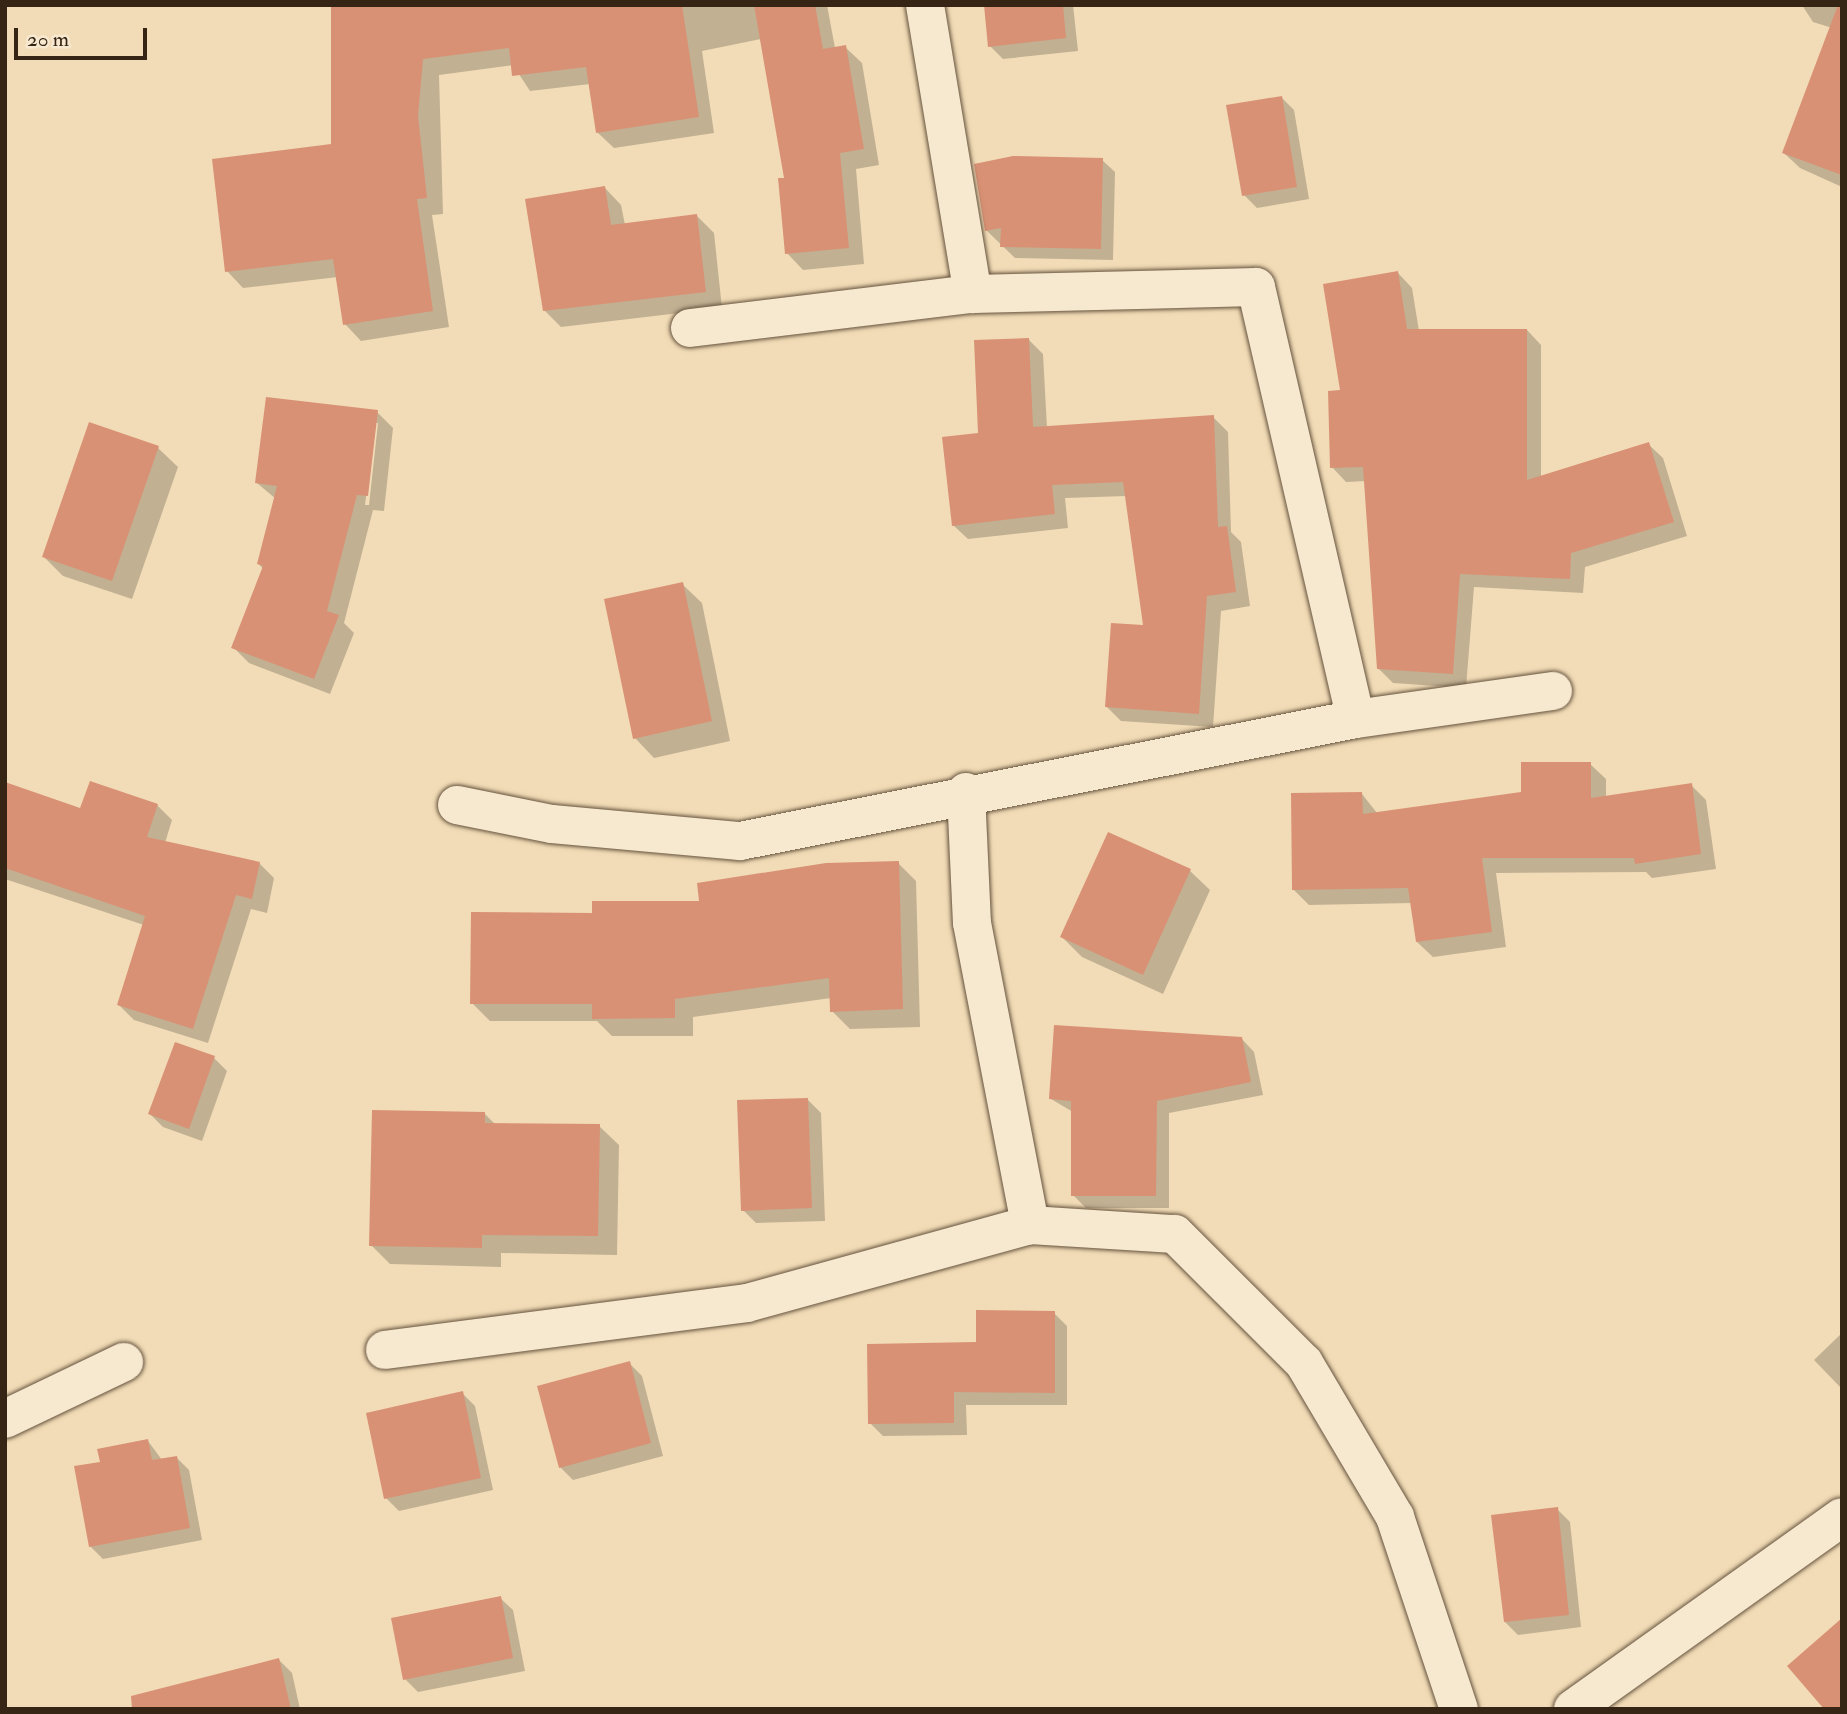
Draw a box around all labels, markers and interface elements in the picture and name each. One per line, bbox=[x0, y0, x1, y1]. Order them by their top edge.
scale bar bbox=[18, 14, 150, 58]
text: 20 m bbox=[27, 26, 69, 53]

